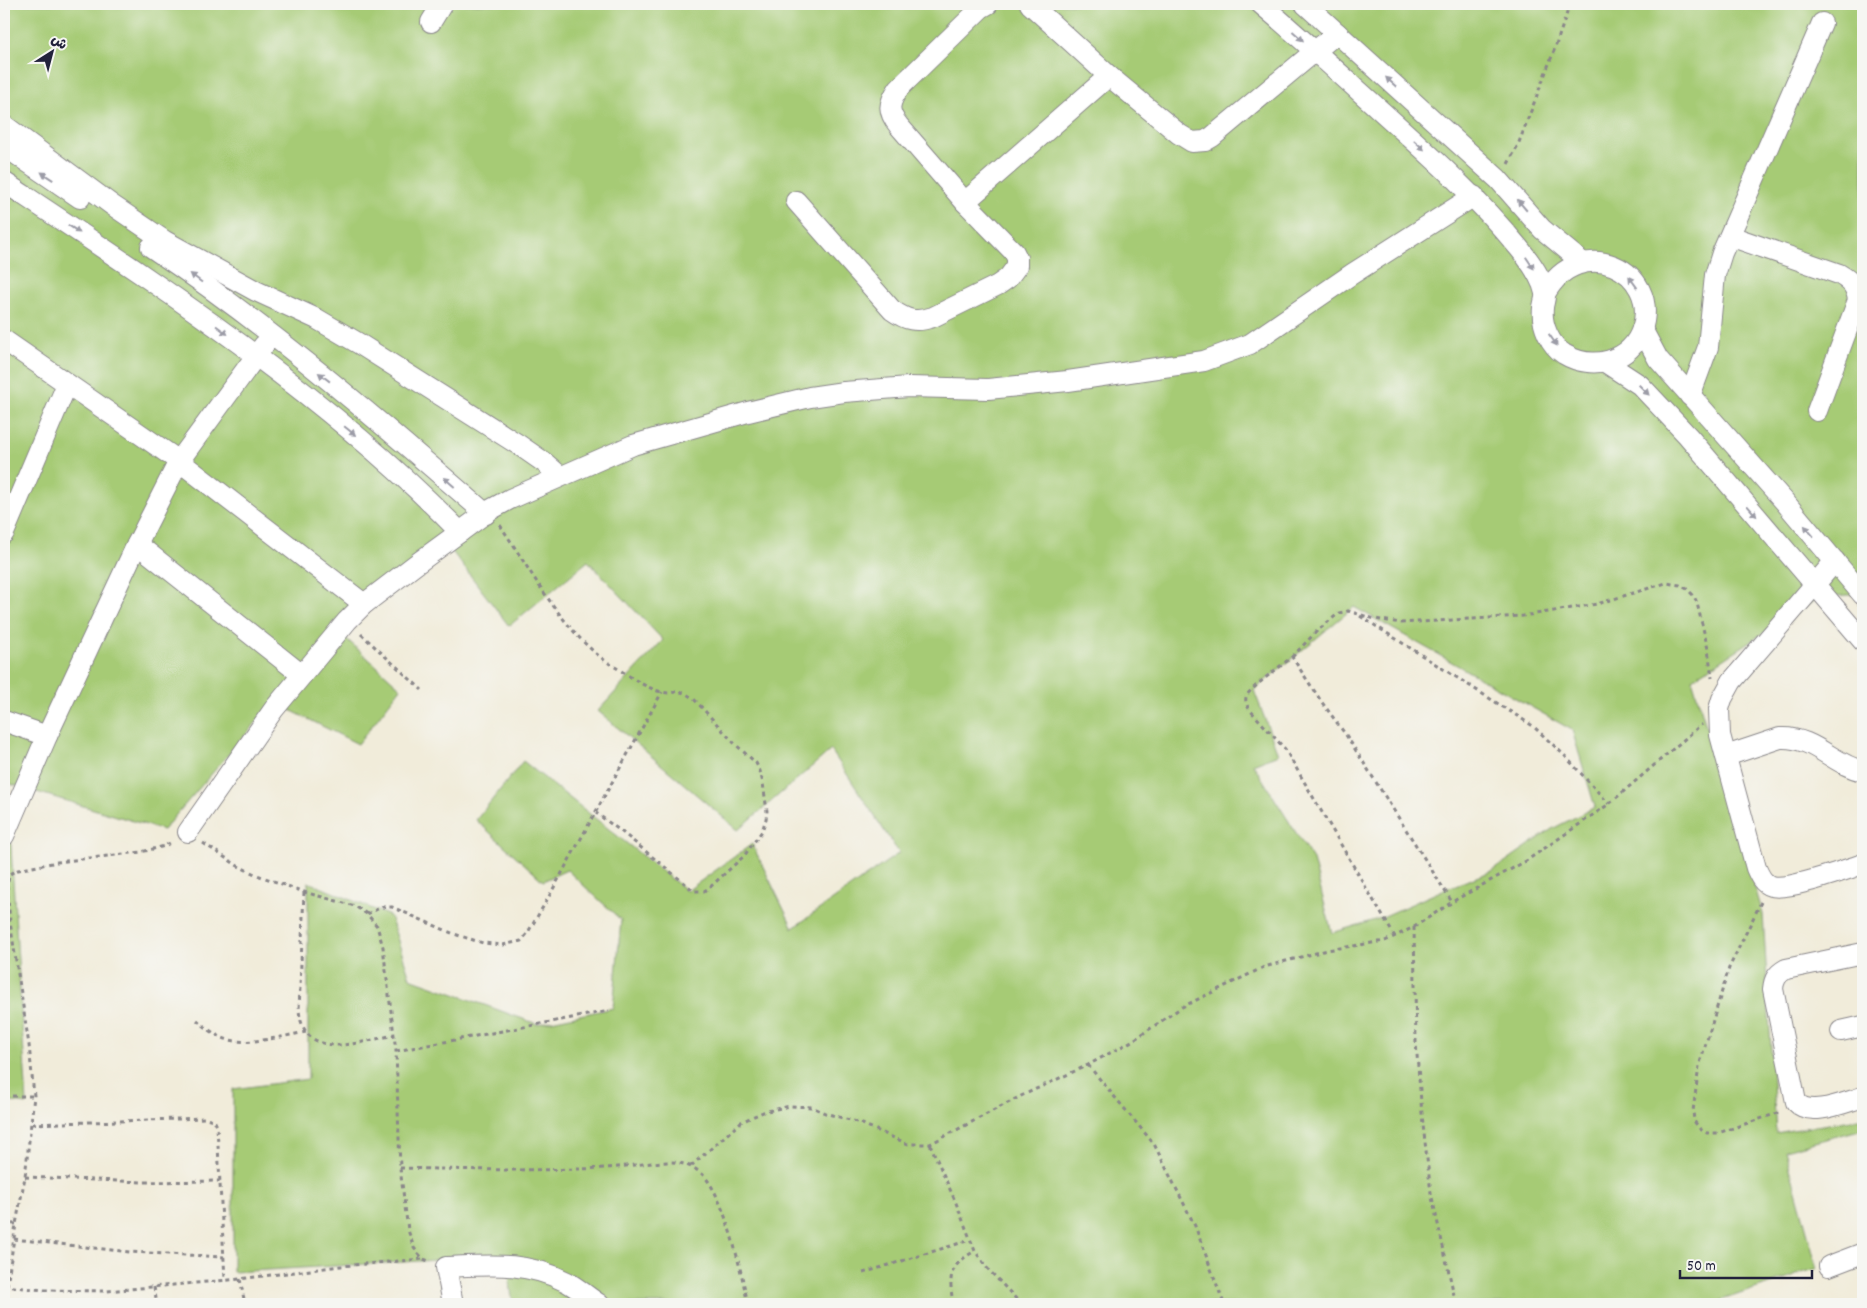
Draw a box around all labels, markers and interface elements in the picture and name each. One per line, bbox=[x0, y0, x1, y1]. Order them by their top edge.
north arrow bbox=[28, 28, 78, 78]
text: ش bbox=[46, 30, 71, 56]
one-way arrow bbox=[1291, 30, 1303, 42]
one-way arrow bbox=[1386, 76, 1398, 88]
one-way arrow bbox=[1412, 139, 1424, 151]
one-way arrow bbox=[41, 171, 54, 181]
one-way arrow bbox=[1517, 199, 1528, 212]
one-way arrow bbox=[67, 224, 80, 234]
one-way arrow bbox=[1525, 256, 1535, 270]
one-way arrow bbox=[190, 272, 203, 283]
one-way arrow bbox=[1628, 276, 1639, 289]
one-way arrow bbox=[215, 325, 228, 336]
one-way arrow bbox=[1548, 334, 1557, 347]
one-way arrow bbox=[318, 372, 331, 383]
one-way arrow bbox=[1638, 384, 1650, 396]
one-way arrow bbox=[343, 425, 356, 436]
one-way arrow bbox=[442, 476, 455, 487]
one-way arrow bbox=[1747, 504, 1758, 517]
one-way arrow bbox=[1804, 525, 1815, 538]
scale bar bbox=[1680, 1248, 1812, 1280]
text: 50 m bbox=[1687, 1256, 1716, 1278]

